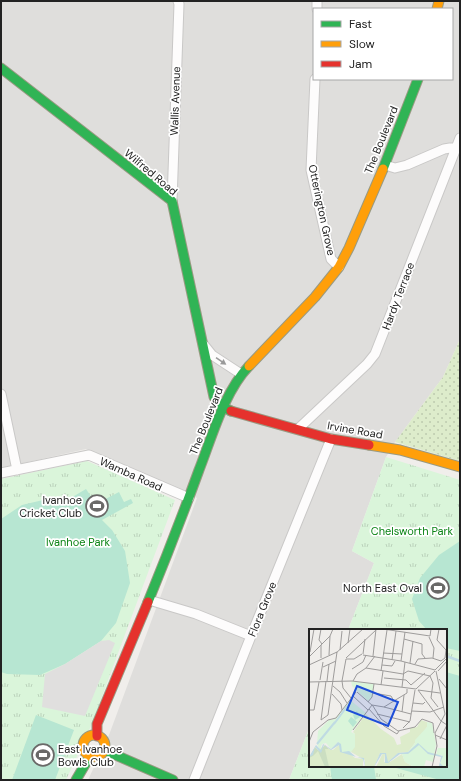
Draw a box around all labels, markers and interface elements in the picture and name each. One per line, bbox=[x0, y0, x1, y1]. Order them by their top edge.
legend bbox=[313, 8, 453, 80]
text: Fast bbox=[349, 16, 372, 32]
text: Slow bbox=[349, 36, 375, 52]
text: Jam bbox=[349, 56, 372, 72]
street label: Wallis Avenue bbox=[167, 66, 183, 136]
street label: The Boulevard bbox=[361, 104, 401, 176]
street label: Wilfred Road bbox=[122, 146, 180, 198]
street label: Otterington Grove bbox=[306, 163, 338, 257]
street label: Hardy Terrace bbox=[379, 260, 417, 332]
one-way arrow bbox=[216, 357, 226, 365]
street label: The Boulevard bbox=[186, 385, 226, 457]
street label: Irvine Road bbox=[326, 418, 384, 442]
street label: Wamba Road bbox=[97, 454, 165, 494]
place label: Ivanhoe Cricket Club bbox=[19, 493, 82, 520]
sports icon: Ivanhoe Cricket Club bbox=[84, 493, 110, 519]
park label: Chelsworth Park bbox=[371, 524, 454, 538]
park label: Ivanhoe Park bbox=[46, 535, 111, 549]
sports icon: North East Oval bbox=[425, 575, 451, 601]
street label: Flora Grove bbox=[245, 579, 279, 639]
place label: North East Oval bbox=[343, 581, 422, 595]
inset map bbox=[309, 629, 447, 767]
sports icon: East Ivanhoe Bowls Club bbox=[30, 742, 56, 768]
place label: East Ivanhoe Bowls Club bbox=[58, 742, 122, 769]

